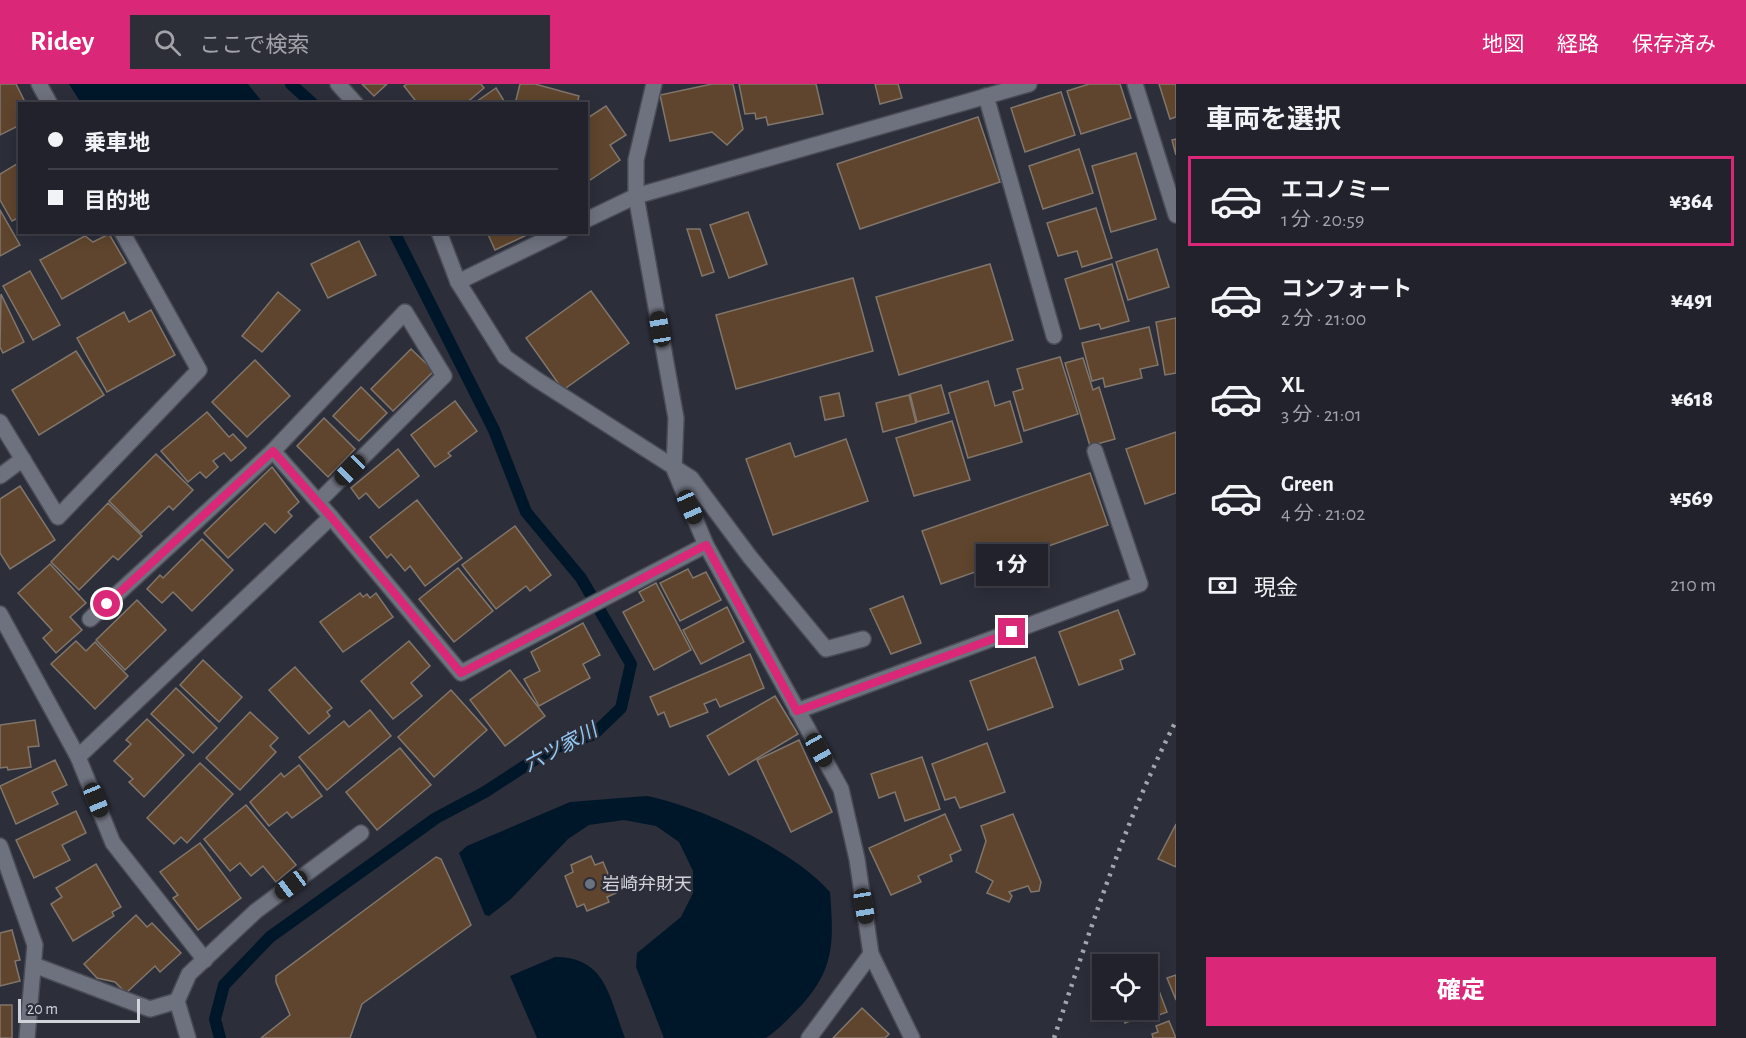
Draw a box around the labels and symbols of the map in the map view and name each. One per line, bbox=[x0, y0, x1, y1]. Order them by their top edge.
car bbox=[648, 310, 672, 348]
car bbox=[331, 451, 369, 489]
car bbox=[674, 487, 706, 527]
callout: 1 分 bbox=[976, 545, 1048, 587]
route start bbox=[93, 590, 120, 617]
route end bbox=[998, 618, 1025, 645]
water label: 六ツ家川 bbox=[520, 718, 602, 775]
car bbox=[802, 730, 836, 770]
car bbox=[81, 780, 111, 820]
car bbox=[271, 867, 311, 903]
place label: 岩崎弁財天 bbox=[602, 874, 692, 894]
marker: 岩崎弁財天 bbox=[583, 877, 597, 891]
car bbox=[852, 887, 876, 925]
scale bar bbox=[18, 996, 140, 1024]

